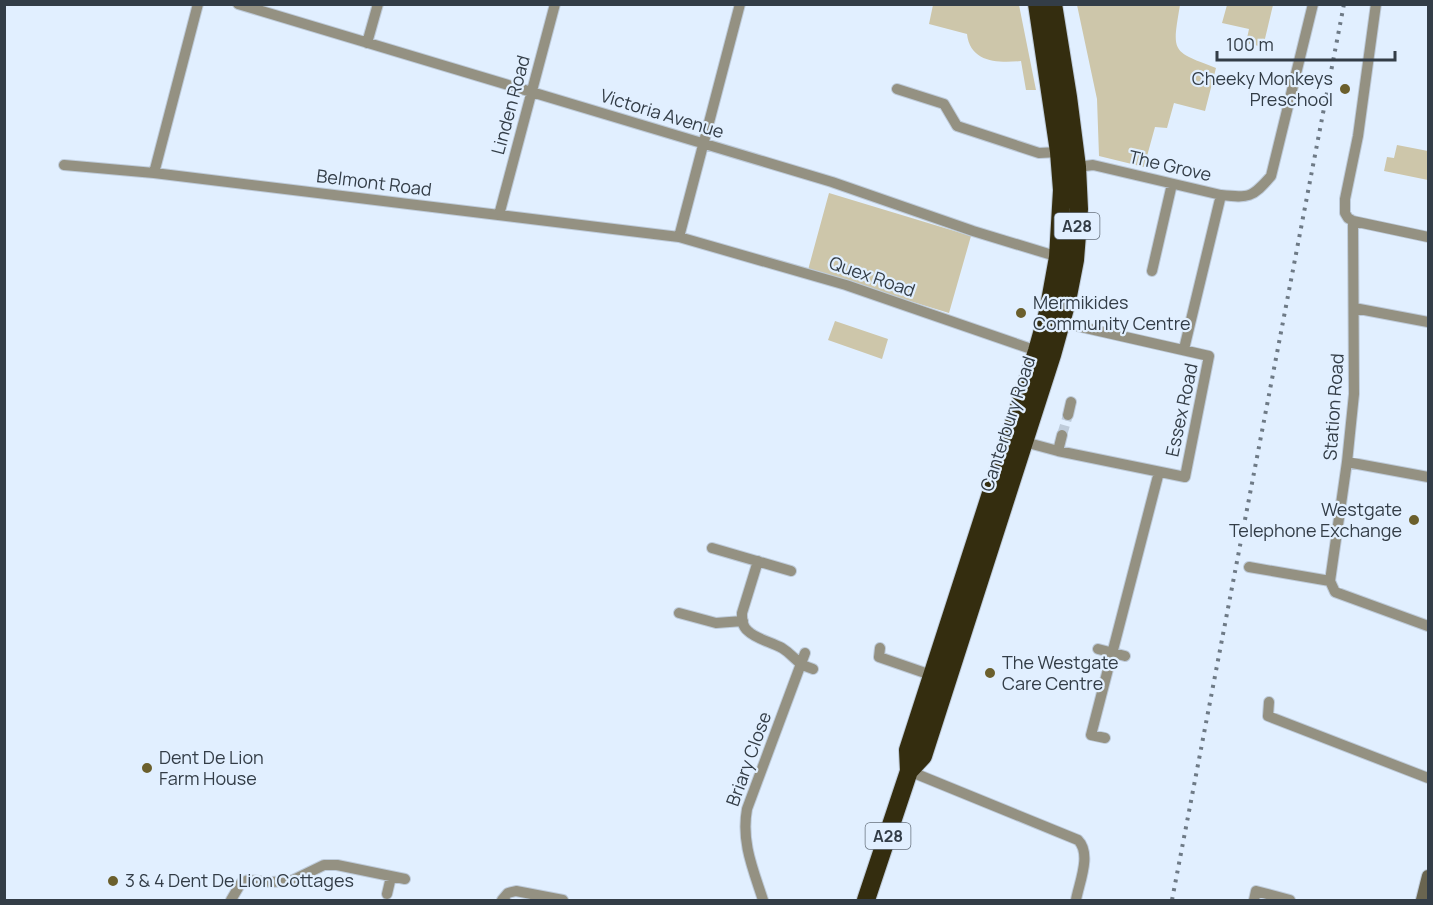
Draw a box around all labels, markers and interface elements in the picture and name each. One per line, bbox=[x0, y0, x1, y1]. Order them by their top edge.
scale bar bbox=[1217, 24, 1396, 62]
text: 100 m bbox=[1226, 32, 1274, 56]
street label: Linden Road bbox=[485, 52, 535, 157]
place label: Cheeky Monkeys Preschool bbox=[1192, 66, 1333, 111]
marker: Cheeky Monkeys Preschool bbox=[1338, 82, 1352, 96]
street label: Victoria Avenue bbox=[598, 83, 727, 143]
street label: The Grove bbox=[1127, 144, 1214, 186]
street label: Belmont Road bbox=[315, 163, 433, 201]
road number: A28 bbox=[1054, 213, 1100, 239]
street label: Quex Road bbox=[826, 250, 919, 302]
place label: Mermikides Community Centre bbox=[1033, 290, 1191, 335]
marker: Mermikides Community Centre bbox=[1014, 306, 1028, 320]
street label: Canterbury Road bbox=[974, 353, 1040, 494]
street label: Station Road bbox=[1317, 353, 1349, 461]
street label: Essex Road bbox=[1159, 361, 1203, 459]
place label: Westgate Telephone Exchange bbox=[1229, 497, 1402, 542]
marker: Westgate Telephone Exchange bbox=[1407, 513, 1421, 527]
place label: The Westgate Care Centre bbox=[1002, 650, 1119, 695]
marker: The Westgate Care Centre bbox=[983, 666, 997, 680]
street label: Briary Close bbox=[720, 708, 776, 809]
place label: Dent De Lion Farm House bbox=[159, 745, 264, 790]
marker: Dent De Lion Farm House bbox=[140, 761, 154, 775]
road number: A28 bbox=[866, 823, 910, 849]
place label: 3 & 4 Dent De Lion Cottages bbox=[125, 868, 354, 892]
marker: 3 & 4 Dent De Lion Cottages bbox=[106, 874, 120, 888]

